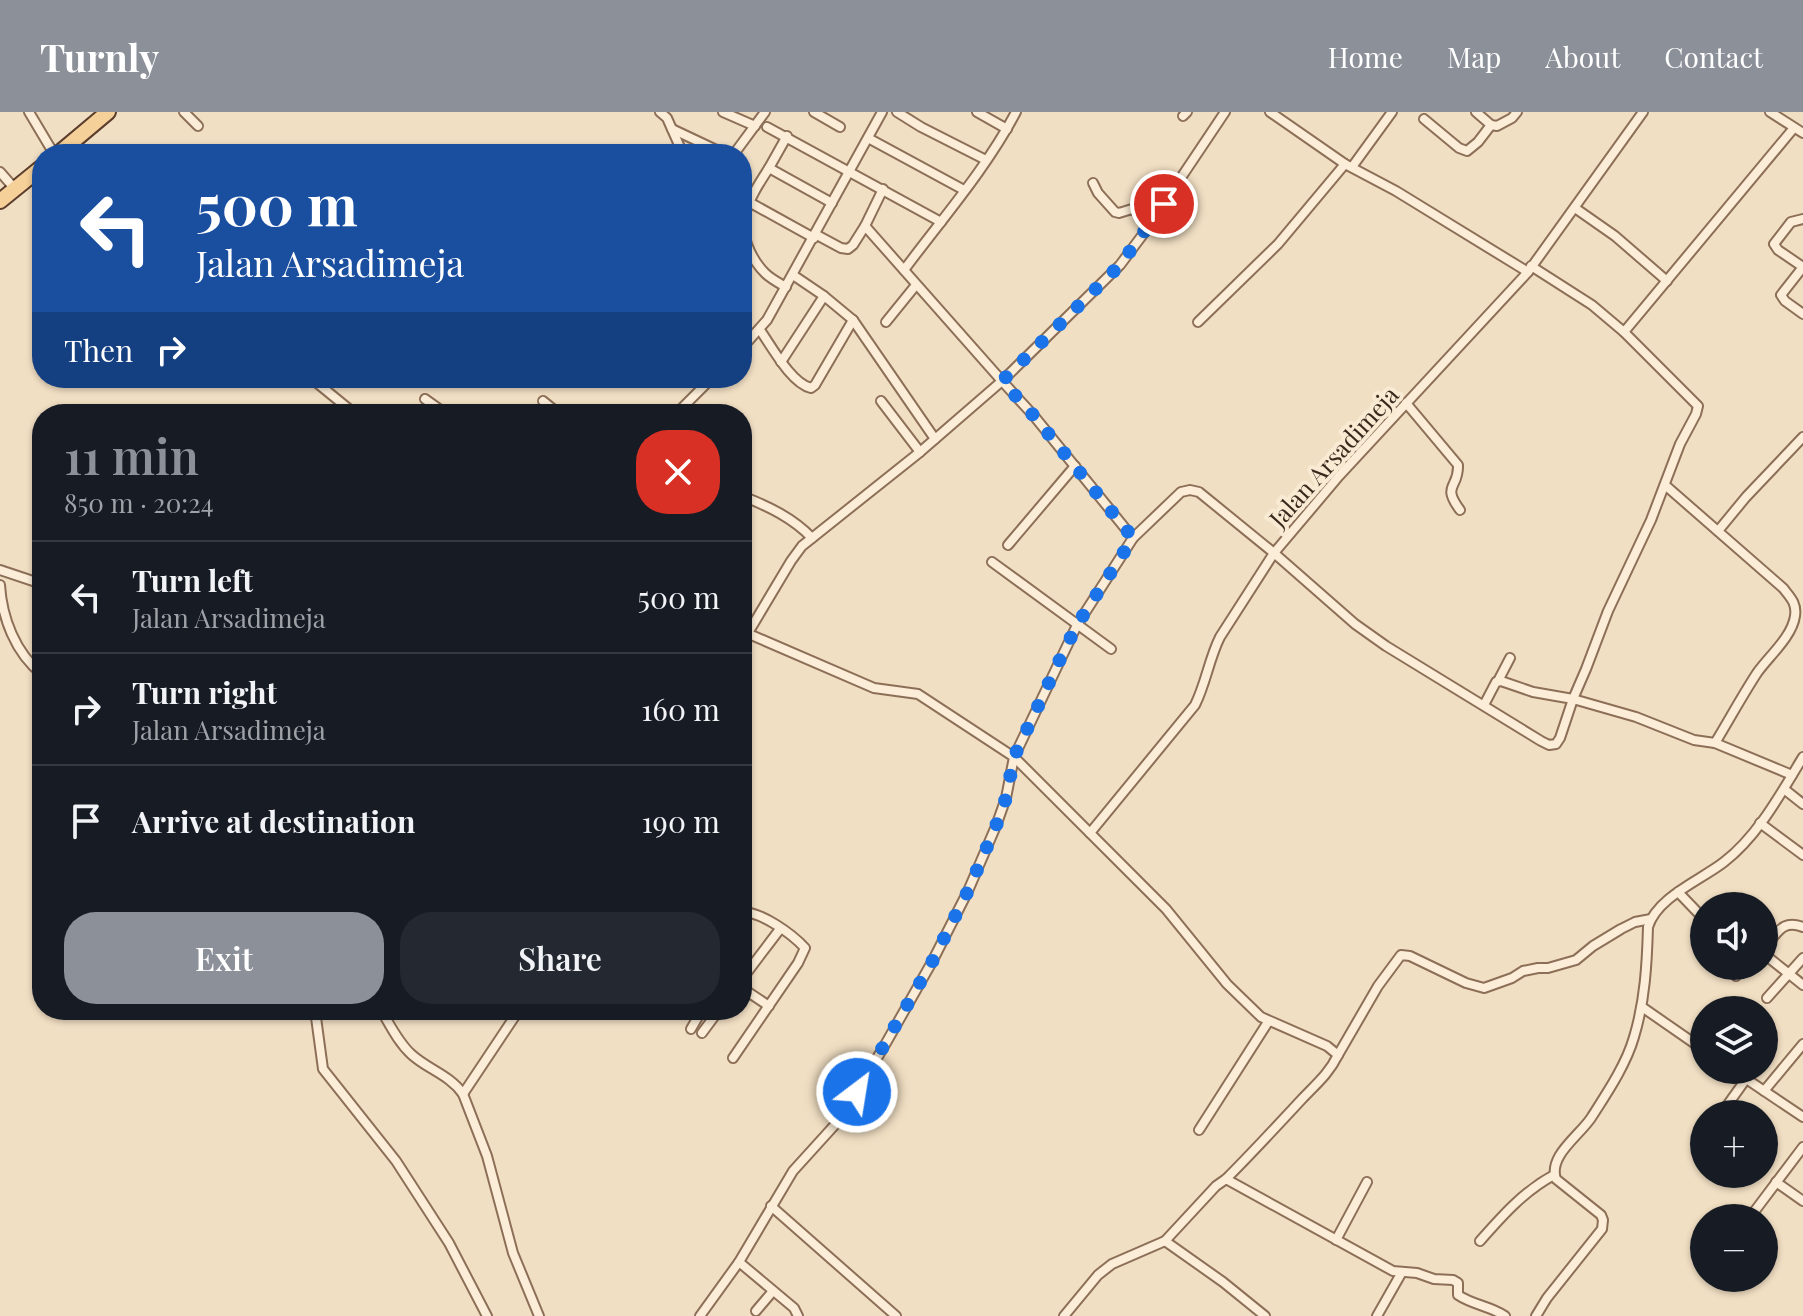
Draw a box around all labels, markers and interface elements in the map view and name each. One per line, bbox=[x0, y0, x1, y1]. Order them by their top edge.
text: Turnly bbox=[40, 31, 159, 82]
text: Home bbox=[1328, 38, 1403, 75]
text: Map bbox=[1447, 38, 1501, 75]
text: About bbox=[1545, 38, 1620, 75]
text: Contact bbox=[1664, 38, 1763, 75]
text: 500 m bbox=[196, 166, 358, 241]
pin bbox=[1130, 170, 1198, 238]
icon: left bbox=[64, 176, 168, 280]
icon: arrive bbox=[1142, 182, 1186, 226]
text: Jalan Arsadimeja bbox=[196, 238, 464, 286]
icon: right bbox=[149, 328, 193, 372]
text: Then bbox=[64, 330, 133, 370]
street label: Jalan Arsadimeja bbox=[1261, 379, 1405, 534]
text: 11 min bbox=[64, 423, 199, 487]
button: close bbox=[636, 430, 720, 514]
text: 850 m · 20:24 bbox=[64, 485, 214, 520]
text: Turn left bbox=[132, 560, 253, 600]
icon: left bbox=[64, 575, 108, 619]
text: 500 m bbox=[637, 577, 720, 617]
text: Jalan Arsadimeja bbox=[132, 600, 326, 635]
text: Turn right bbox=[132, 672, 277, 712]
icon: right bbox=[64, 687, 108, 731]
text: 160 m bbox=[641, 689, 720, 729]
text: Jalan Arsadimeja bbox=[132, 712, 326, 747]
icon: arrive bbox=[64, 799, 108, 843]
text: Arrive at destination bbox=[132, 801, 415, 841]
text: 190 m bbox=[642, 801, 720, 841]
map controls bbox=[1690, 892, 1778, 1292]
button: sound bbox=[1690, 892, 1778, 980]
button: Exit bbox=[64, 912, 384, 1004]
button: Share bbox=[400, 912, 720, 1004]
button: layers bbox=[1690, 996, 1778, 1084]
position arrow bbox=[815, 1050, 899, 1134]
button: + bbox=[1690, 1100, 1778, 1188]
button: − bbox=[1690, 1204, 1778, 1292]

